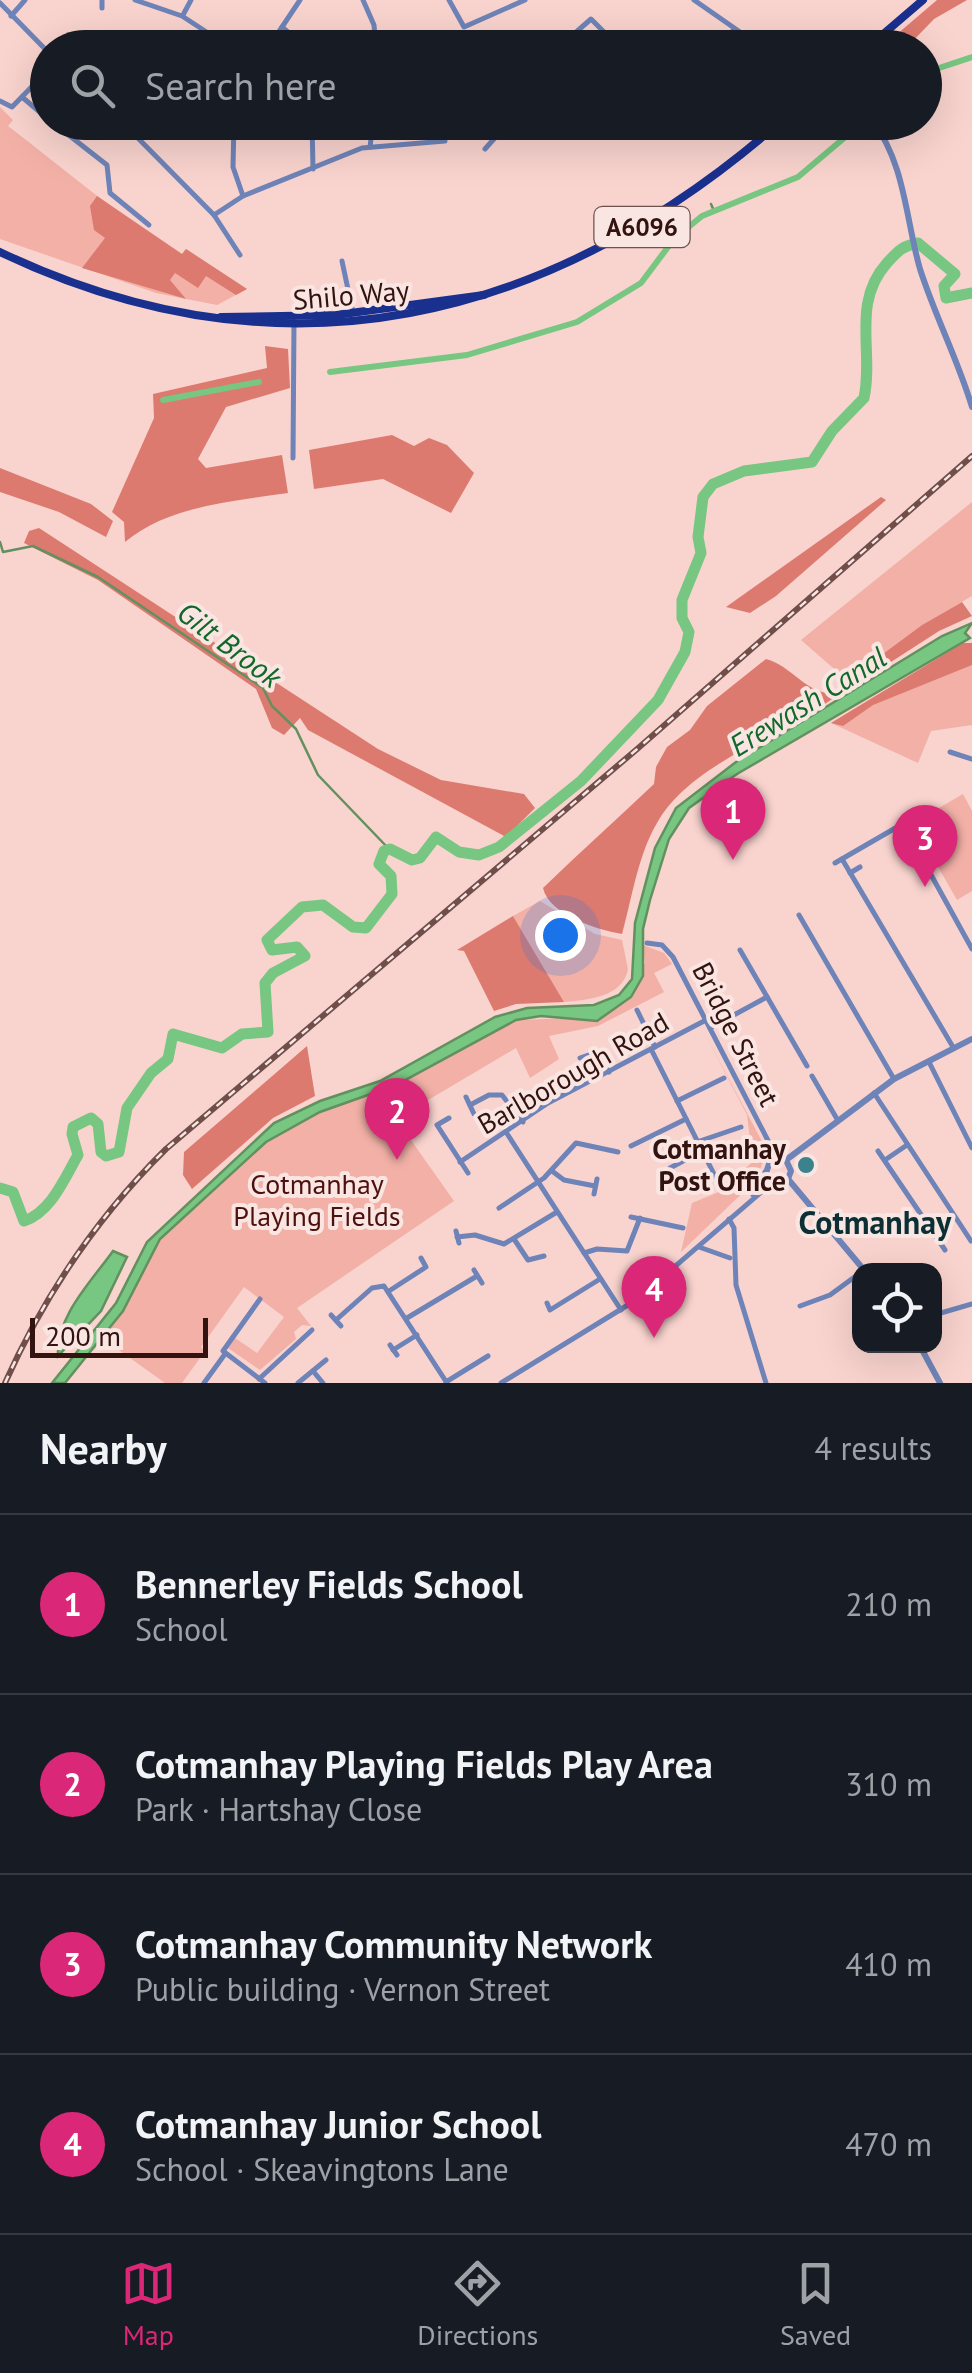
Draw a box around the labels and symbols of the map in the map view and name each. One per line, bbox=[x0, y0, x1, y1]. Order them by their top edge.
road number: A6096 bbox=[594, 207, 690, 247]
street label: Shilo Way bbox=[291, 271, 411, 318]
water label: Gilt Brook bbox=[170, 592, 291, 697]
water label: Erewash Canal bbox=[721, 637, 893, 764]
pin: 1 bbox=[700, 778, 766, 860]
pin: 3 bbox=[892, 804, 958, 887]
your location bbox=[535, 910, 586, 961]
street label: Bridge Street bbox=[684, 956, 789, 1112]
street label: Barlborough Road bbox=[470, 1003, 675, 1142]
pin: 2 bbox=[364, 1078, 430, 1160]
place label: Cotmanhay Post Office bbox=[652, 1130, 787, 1199]
marker: Cotmanhay Post Office bbox=[795, 1154, 817, 1176]
park label: Cotmanhay Playing Fields bbox=[233, 1165, 401, 1234]
district label: Cotmanhay bbox=[799, 1201, 952, 1243]
pin: 4 bbox=[622, 1256, 686, 1338]
scale bar bbox=[30, 1313, 208, 1358]

